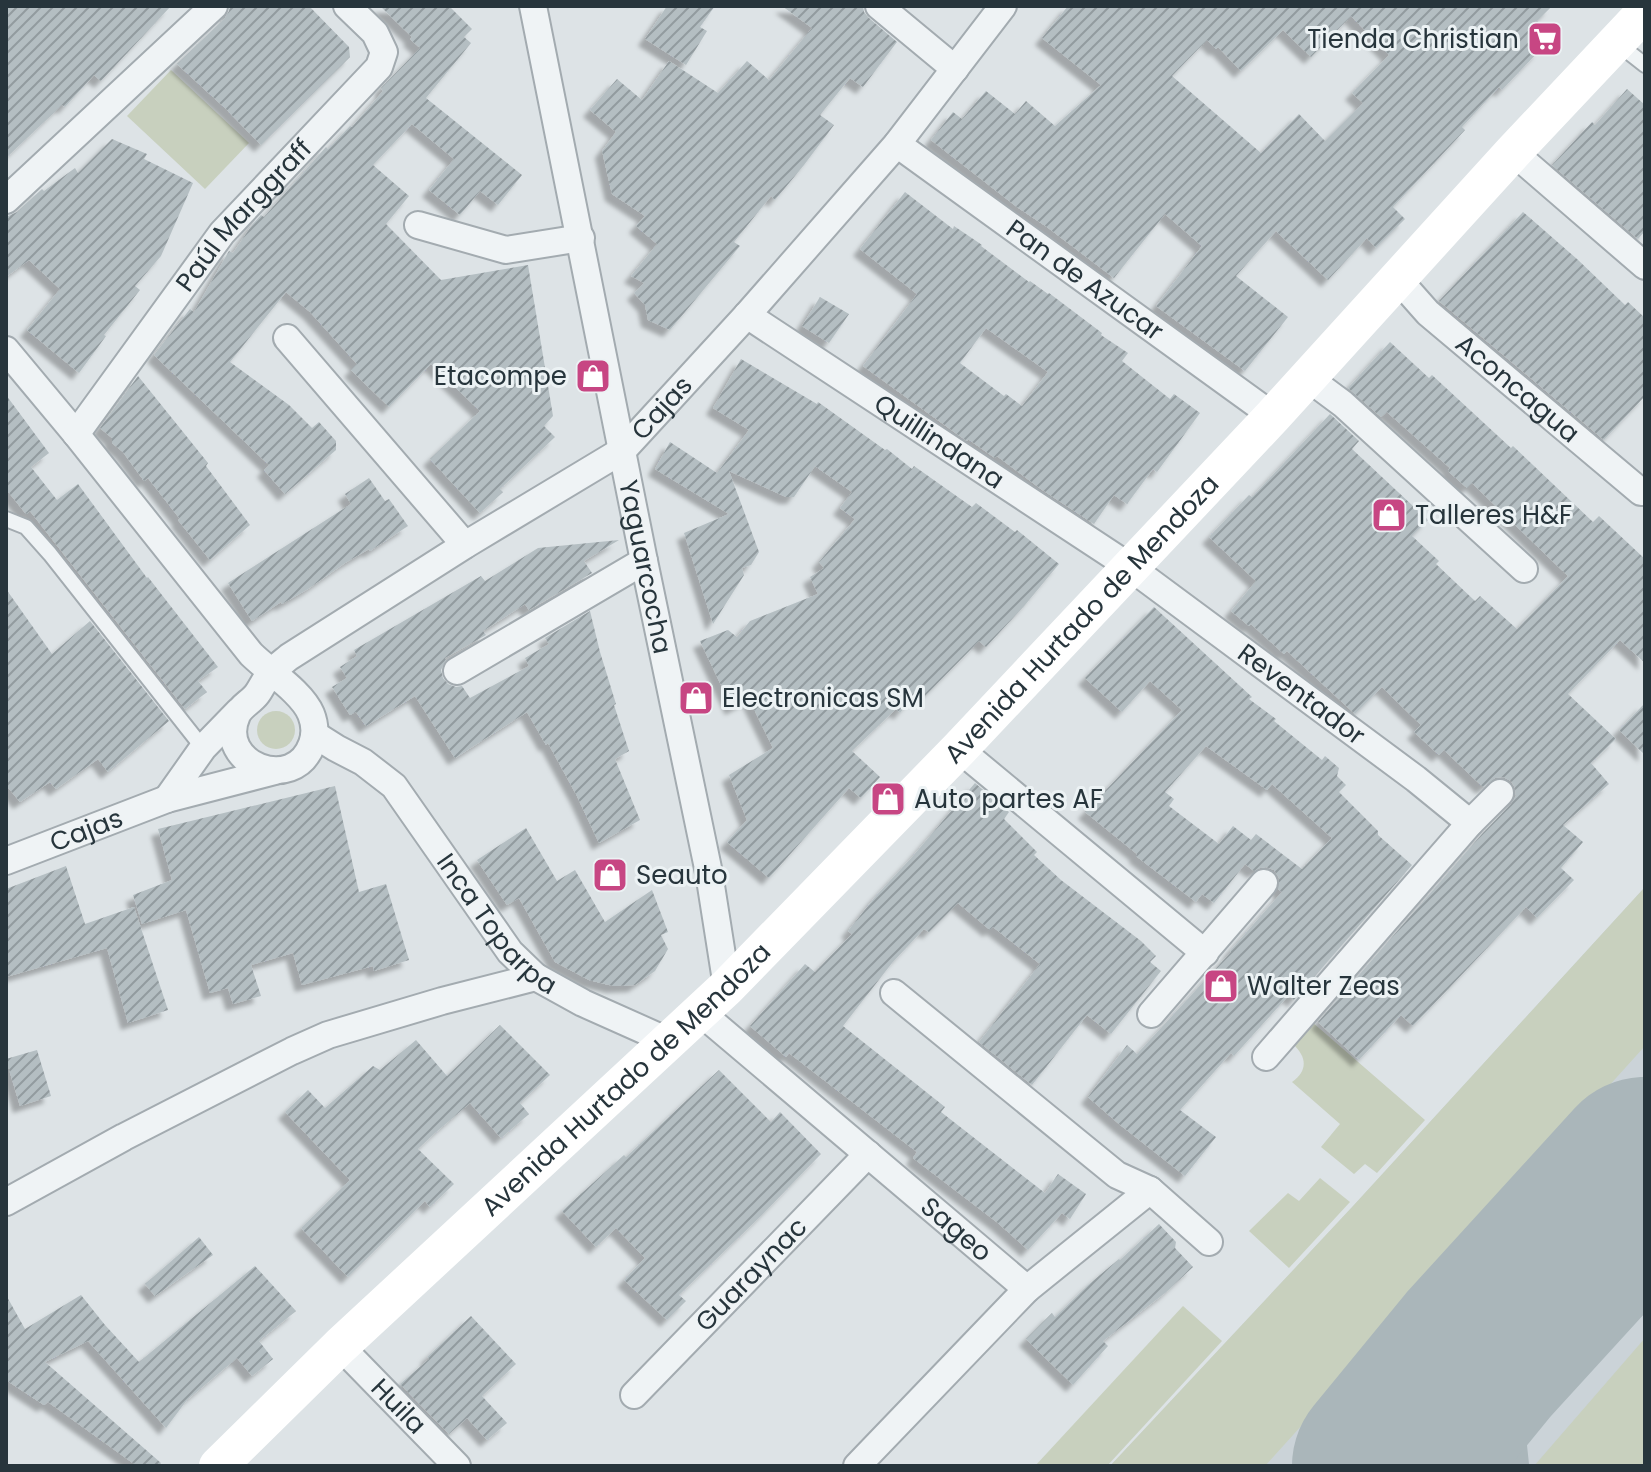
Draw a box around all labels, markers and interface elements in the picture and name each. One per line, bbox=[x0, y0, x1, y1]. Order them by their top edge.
supermarket icon: Tienda Christian bbox=[1526, 20, 1564, 58]
place label: Tienda Christian bbox=[1307, 21, 1519, 57]
street label: Paúl Marggraff bbox=[167, 131, 320, 299]
street label: Pan de Azucar bbox=[999, 211, 1171, 349]
street label: Aconcagua bbox=[1448, 326, 1587, 451]
shop icon: Etacompe bbox=[574, 357, 612, 395]
place label: Etacompe bbox=[434, 358, 567, 394]
street label: Cajas bbox=[623, 368, 700, 448]
street label: Quillindana bbox=[867, 385, 1011, 497]
street label: Avenida Hurtado de Mendoza bbox=[936, 466, 1227, 772]
street label: Yaguarcocha bbox=[610, 477, 681, 657]
shop icon: Talleres H&F bbox=[1370, 496, 1408, 534]
place label: Talleres H&F bbox=[1415, 497, 1572, 533]
street label: Reventador bbox=[1230, 635, 1373, 753]
shop icon: Electronicas SM bbox=[677, 679, 715, 717]
place label: Electronicas SM bbox=[722, 680, 924, 716]
shop icon: Auto partes AF bbox=[869, 780, 907, 818]
place label: Auto partes AF bbox=[914, 781, 1103, 817]
street label: Cajas bbox=[45, 800, 128, 860]
street label: Inca Toparpa bbox=[428, 846, 563, 1003]
shop icon: Seauto bbox=[591, 856, 629, 894]
place label: Seauto bbox=[636, 857, 728, 893]
street label: Avenida Hurtado de Mendoza bbox=[473, 935, 779, 1224]
shop icon: Walter Zeas bbox=[1202, 967, 1240, 1005]
place label: Walter Zeas bbox=[1247, 968, 1400, 1004]
street label: Sageo bbox=[913, 1189, 1000, 1270]
street label: Guaraynac bbox=[687, 1209, 815, 1340]
street label: Huila bbox=[363, 1370, 434, 1442]

